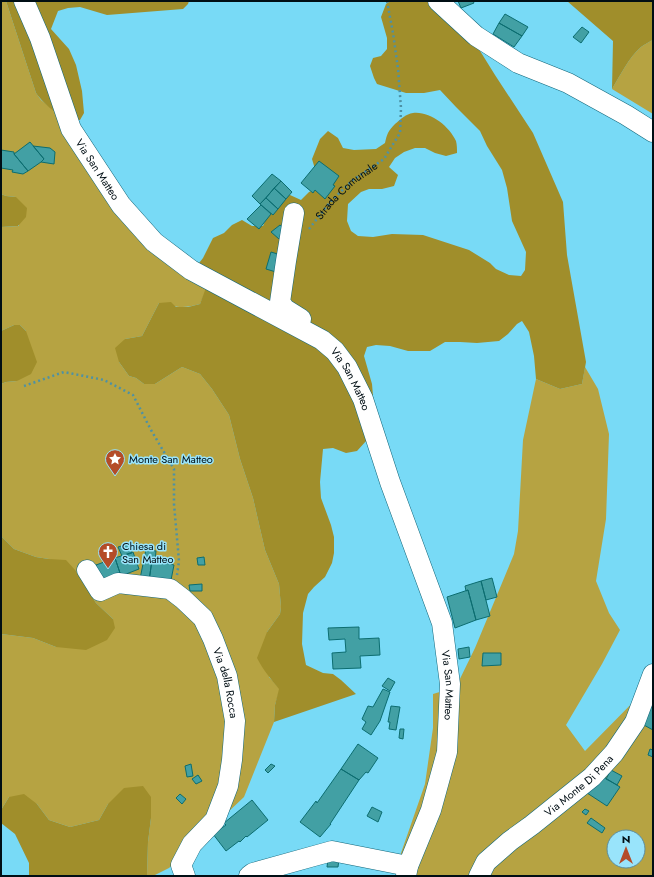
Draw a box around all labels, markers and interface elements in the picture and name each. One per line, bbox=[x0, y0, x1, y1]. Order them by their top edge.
street label: Via San Matteo bbox=[72, 136, 124, 203]
street label: Strada Comunale bbox=[311, 158, 381, 223]
street label: Via San Matteo bbox=[327, 344, 374, 412]
place icon: Monte San Matteo bbox=[104, 448, 126, 476]
place label: Monte San Matteo bbox=[129, 451, 213, 467]
place label: Chiesa di San Matteo bbox=[122, 538, 174, 567]
church icon: Chiesa di San Matteo bbox=[97, 541, 119, 569]
street label: Via della Rocca bbox=[209, 645, 242, 719]
street label: Via San Matteo bbox=[438, 649, 458, 721]
street label: Via Monte Di Pena bbox=[541, 751, 617, 820]
north arrow bbox=[606, 829, 646, 869]
text: N bbox=[622, 831, 630, 847]

